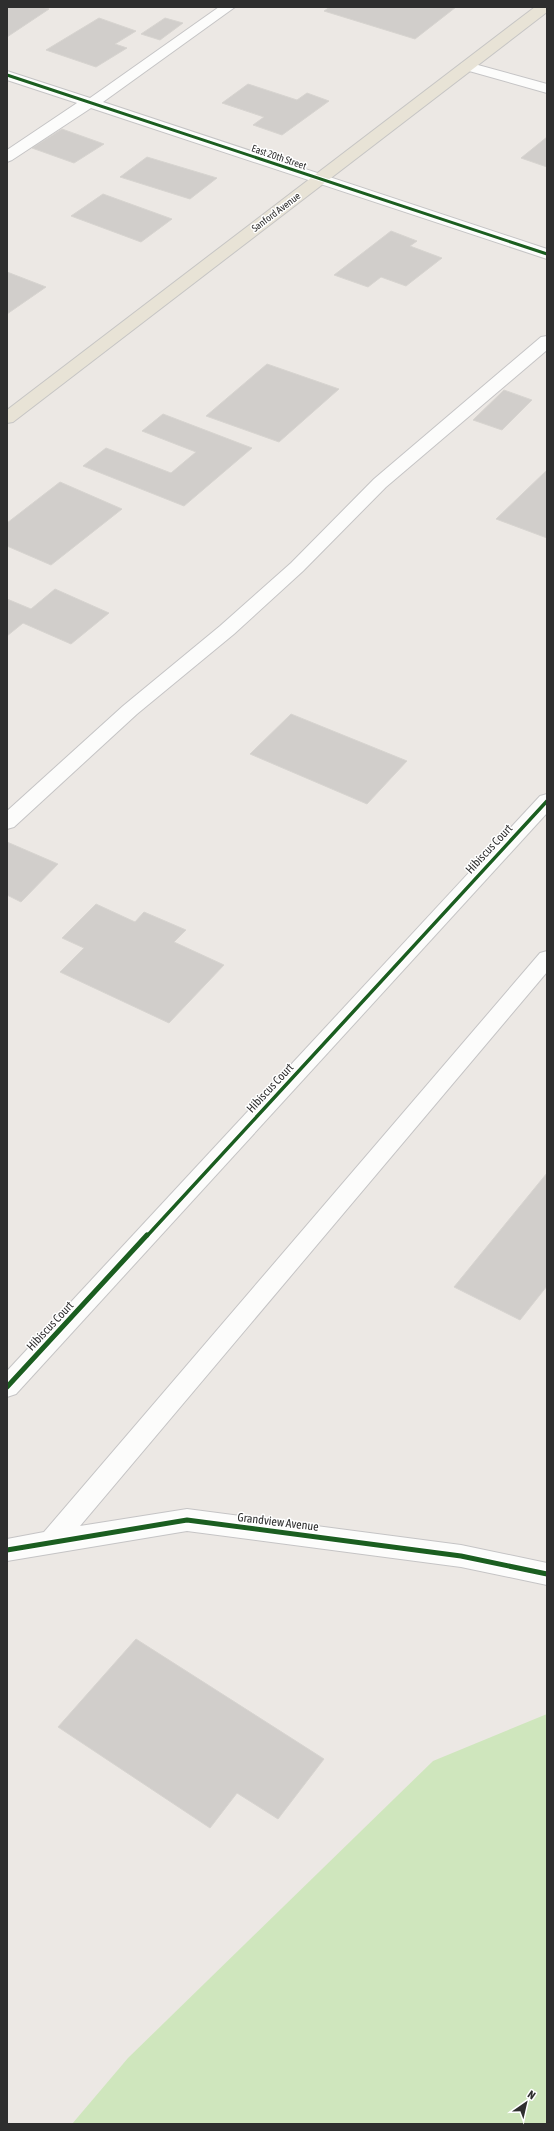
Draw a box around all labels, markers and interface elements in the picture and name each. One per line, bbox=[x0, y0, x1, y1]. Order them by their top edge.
street label: East 20th Street bbox=[250, 142, 308, 172]
street label: Sanford Avenue bbox=[250, 190, 303, 234]
street label: Hibiscus Court bbox=[463, 821, 516, 877]
street label: Hibiscus Court bbox=[244, 1060, 297, 1116]
street label: Hibiscus Court bbox=[24, 1298, 77, 1354]
street label: Grandview Avenue bbox=[237, 1510, 319, 1534]
north arrow bbox=[506, 2083, 546, 2123]
text: N bbox=[526, 2088, 538, 2102]

